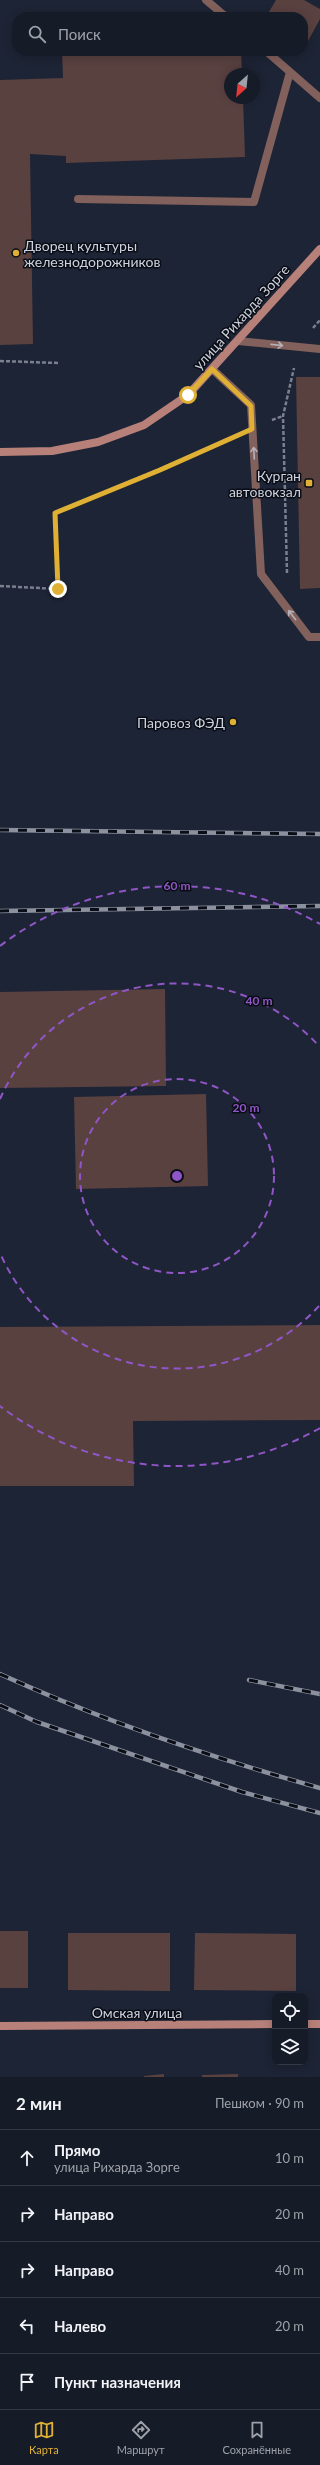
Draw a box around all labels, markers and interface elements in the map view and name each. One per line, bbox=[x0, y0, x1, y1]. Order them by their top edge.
search box bbox=[12, 12, 308, 56]
icon: search bbox=[26, 23, 48, 45]
text: Поиск bbox=[58, 25, 101, 43]
north arrow bbox=[224, 68, 260, 104]
place label: Дворец культуры железнодорожников bbox=[24, 237, 160, 270]
marker: Дворец культуры железнодорожников bbox=[11, 248, 21, 258]
street label: улица Рихарда Зорге bbox=[189, 261, 293, 373]
one-way arrow bbox=[270, 341, 283, 348]
route start bbox=[179, 386, 197, 404]
one-way arrow bbox=[250, 447, 257, 460]
place label: Курган автовокзал bbox=[229, 467, 301, 500]
marker: Курган автовокзал bbox=[304, 478, 314, 488]
route end bbox=[49, 580, 67, 598]
one-way arrow bbox=[288, 609, 296, 620]
place label: Паровоз ФЭД bbox=[137, 714, 225, 731]
marker: Паровоз ФЭД bbox=[228, 717, 238, 727]
text: 60 m bbox=[164, 878, 190, 893]
text: 40 m bbox=[246, 993, 272, 1008]
text: 20 m bbox=[233, 1100, 259, 1115]
centre of rings bbox=[170, 1169, 184, 1183]
map controls bbox=[272, 1993, 308, 2065]
button: locate bbox=[272, 1993, 308, 2029]
street label: Омская улица bbox=[92, 2004, 182, 2021]
button: layers bbox=[272, 2029, 308, 2065]
text: 2 мин bbox=[16, 2093, 62, 2114]
text: Пешком · 90 m bbox=[215, 2095, 304, 2111]
text: Прямо bbox=[54, 2141, 100, 2159]
icon: ahead bbox=[16, 2147, 38, 2169]
text: 10 m bbox=[275, 2150, 304, 2166]
text: улица Рихарда Зорге bbox=[54, 2159, 180, 2175]
icon: right bbox=[16, 2203, 38, 2225]
text: Направо bbox=[54, 2205, 114, 2223]
text: 20 m bbox=[275, 2206, 304, 2222]
icon: right bbox=[16, 2259, 38, 2281]
text: Направо bbox=[54, 2261, 114, 2279]
text: 40 m bbox=[275, 2262, 304, 2278]
icon: left bbox=[16, 2315, 38, 2337]
text: Налево bbox=[54, 2317, 106, 2335]
text: 20 m bbox=[275, 2318, 304, 2334]
icon: arrive bbox=[16, 2371, 38, 2393]
text: Пункт назначения bbox=[54, 2373, 181, 2391]
tab: Карта bbox=[29, 2419, 59, 2456]
tab: Маршрут bbox=[117, 2419, 165, 2456]
tab: Сохранённые bbox=[223, 2419, 291, 2456]

